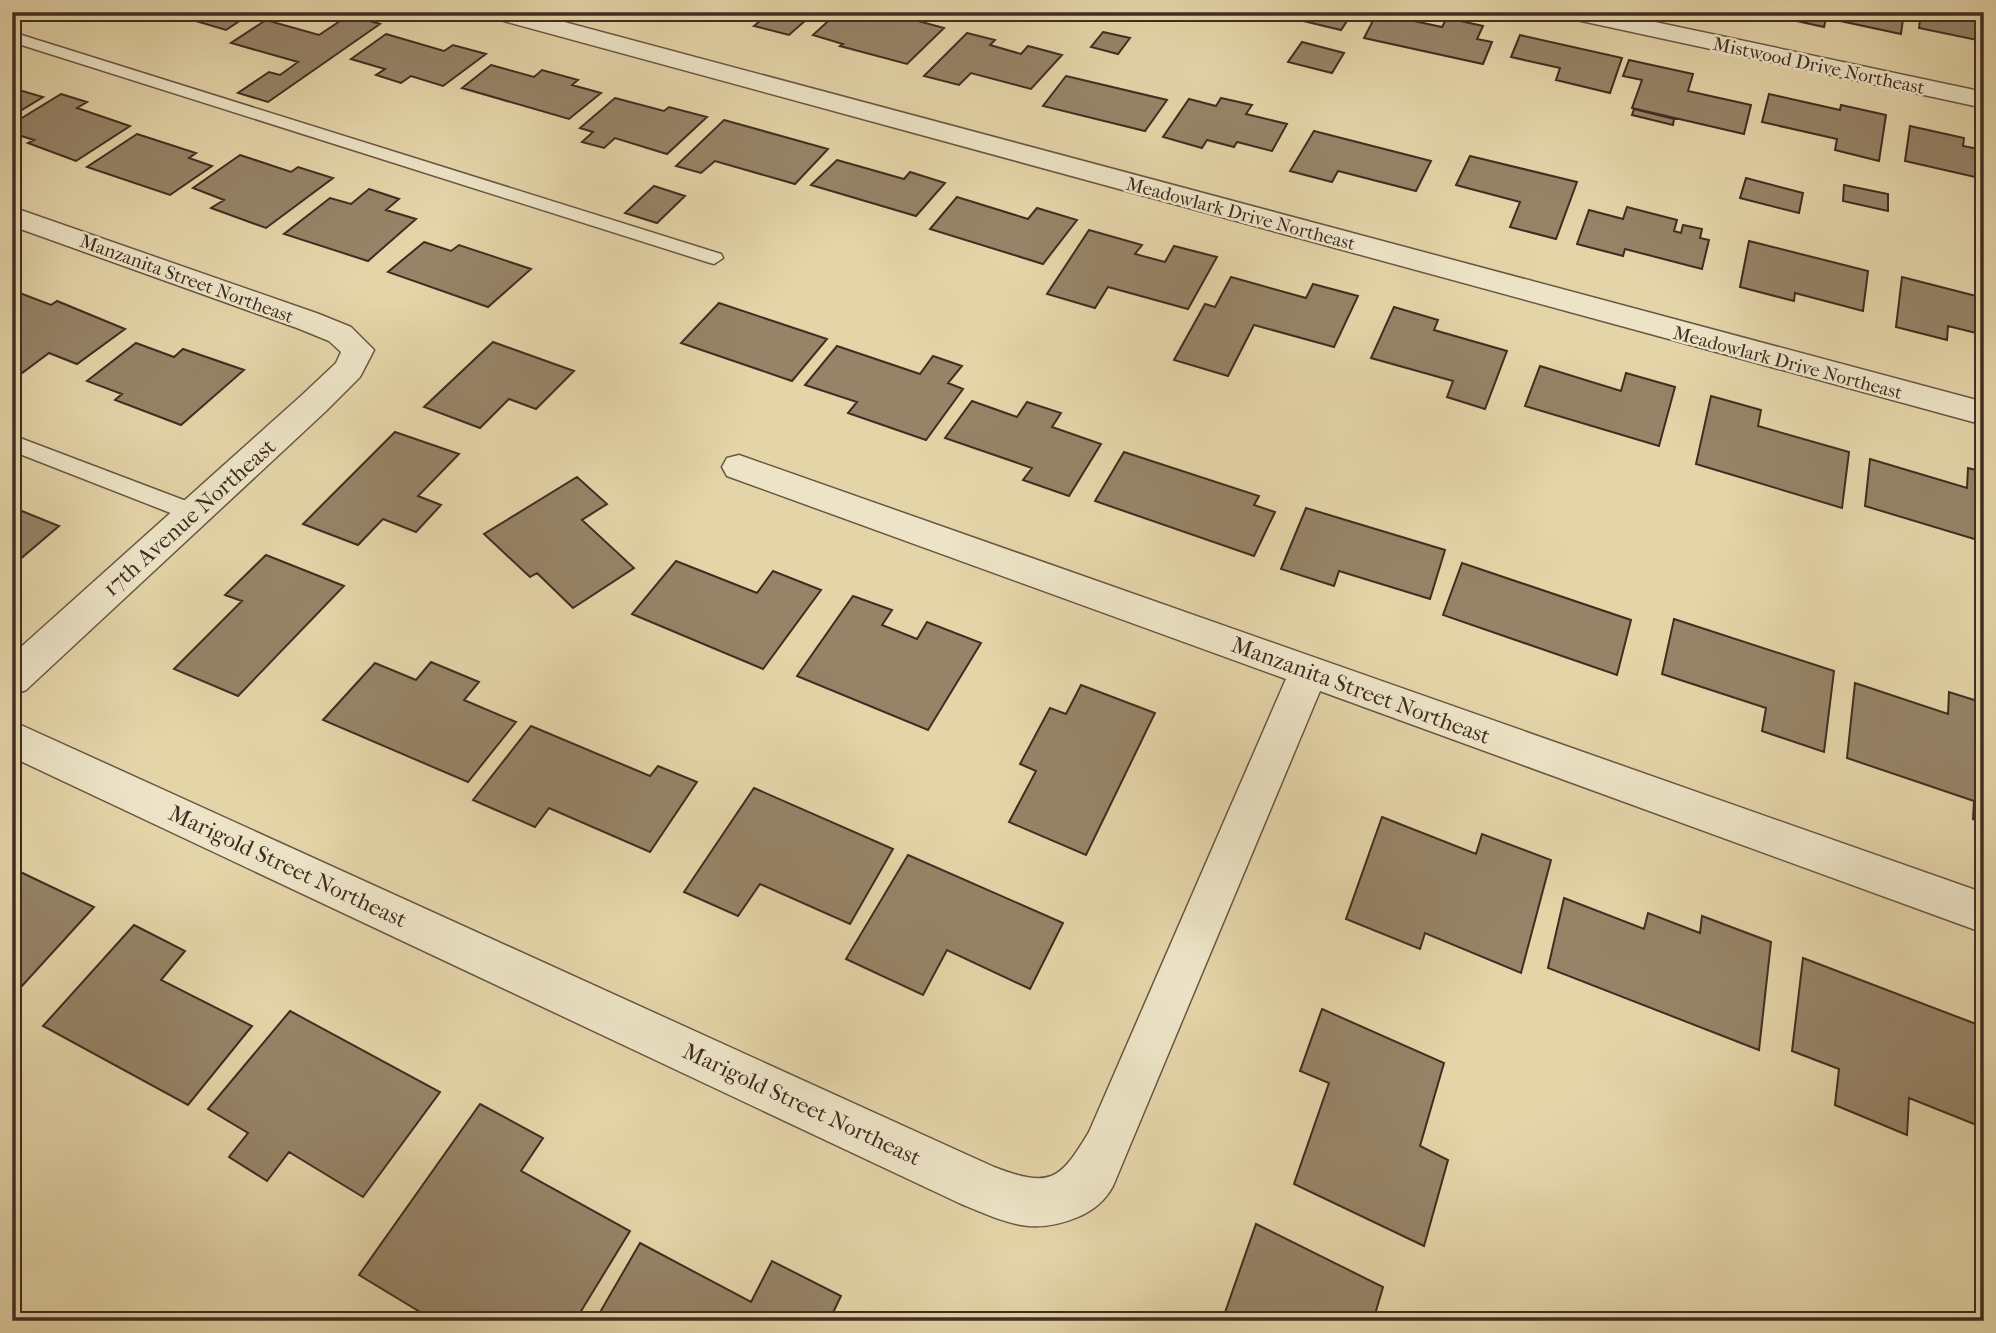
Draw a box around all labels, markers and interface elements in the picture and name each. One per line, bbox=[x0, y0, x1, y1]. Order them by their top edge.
street label: Mistwood Drive Northeast bbox=[1711, 33, 1927, 99]
street label: Meadowlark Drive Northeast bbox=[1124, 173, 1358, 255]
street label: Manzanita Street Northeast bbox=[77, 230, 297, 328]
street label: Meadowlark Drive Northeast bbox=[1671, 322, 1905, 404]
street label: 17th Avenue Northeast bbox=[98, 433, 281, 602]
street label: Manzanita Street Northeast bbox=[1228, 631, 1494, 750]
street label: Marigold Street Northeast bbox=[165, 799, 411, 933]
street label: Marigold Street Northeast bbox=[679, 1037, 925, 1171]

